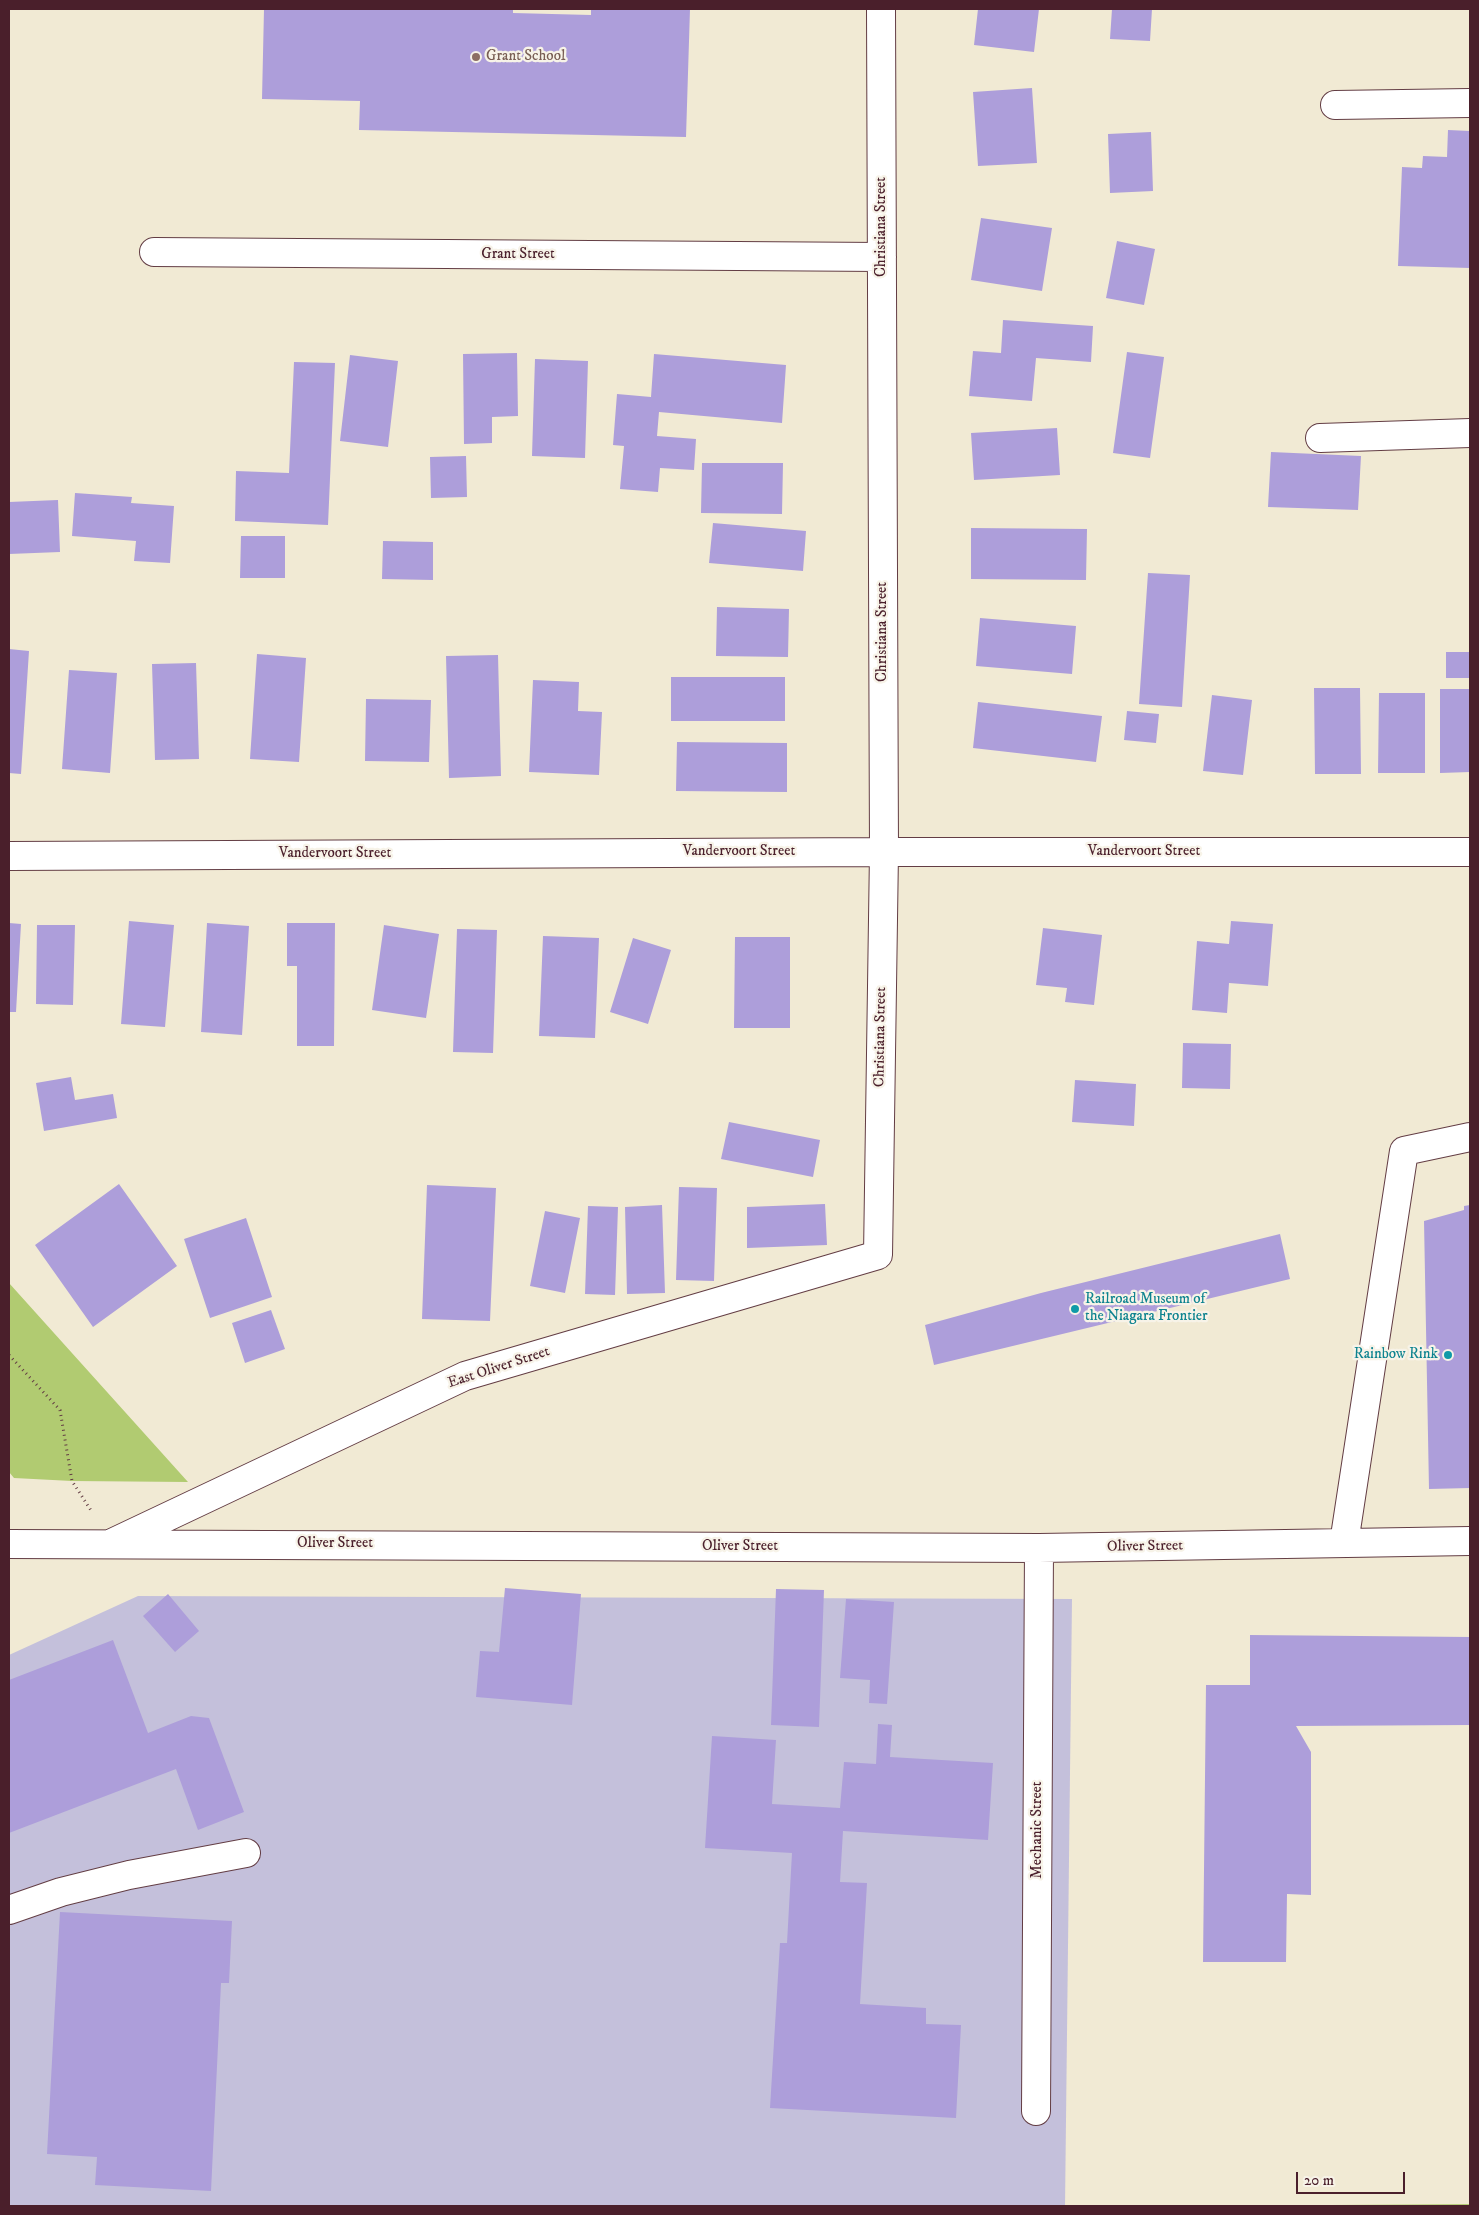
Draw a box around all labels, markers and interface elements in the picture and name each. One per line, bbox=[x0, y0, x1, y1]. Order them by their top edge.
place label: Grant School bbox=[486, 48, 565, 66]
marker: Grant School bbox=[470, 51, 482, 63]
street label: Christiana Street bbox=[873, 177, 891, 277]
street label: Grant Street bbox=[481, 246, 555, 264]
street label: Christiana Street bbox=[874, 582, 892, 682]
street label: Vandervoort Street bbox=[683, 843, 795, 861]
street label: Vandervoort Street bbox=[1088, 843, 1200, 861]
street label: Vandervoort Street bbox=[279, 845, 391, 863]
street label: Christiana Street bbox=[871, 987, 891, 1087]
place label: Railroad Museum of the Niagara Frontier bbox=[1085, 1291, 1208, 1326]
marker: Railroad Museum of the Niagara Frontier bbox=[1069, 1303, 1081, 1315]
street label: East Oliver Street bbox=[446, 1343, 552, 1393]
place label: Rainbow Rink bbox=[1354, 1346, 1438, 1364]
marker: Rainbow Rink bbox=[1442, 1349, 1454, 1361]
street label: Oliver Street bbox=[297, 1535, 373, 1553]
street label: Oliver Street bbox=[1107, 1537, 1183, 1557]
street label: Oliver Street bbox=[702, 1538, 778, 1556]
street label: Mechanic Street bbox=[1029, 1781, 1047, 1879]
scale bar bbox=[1299, 2162, 1408, 2194]
text: 20 m bbox=[1304, 2171, 1334, 2190]

